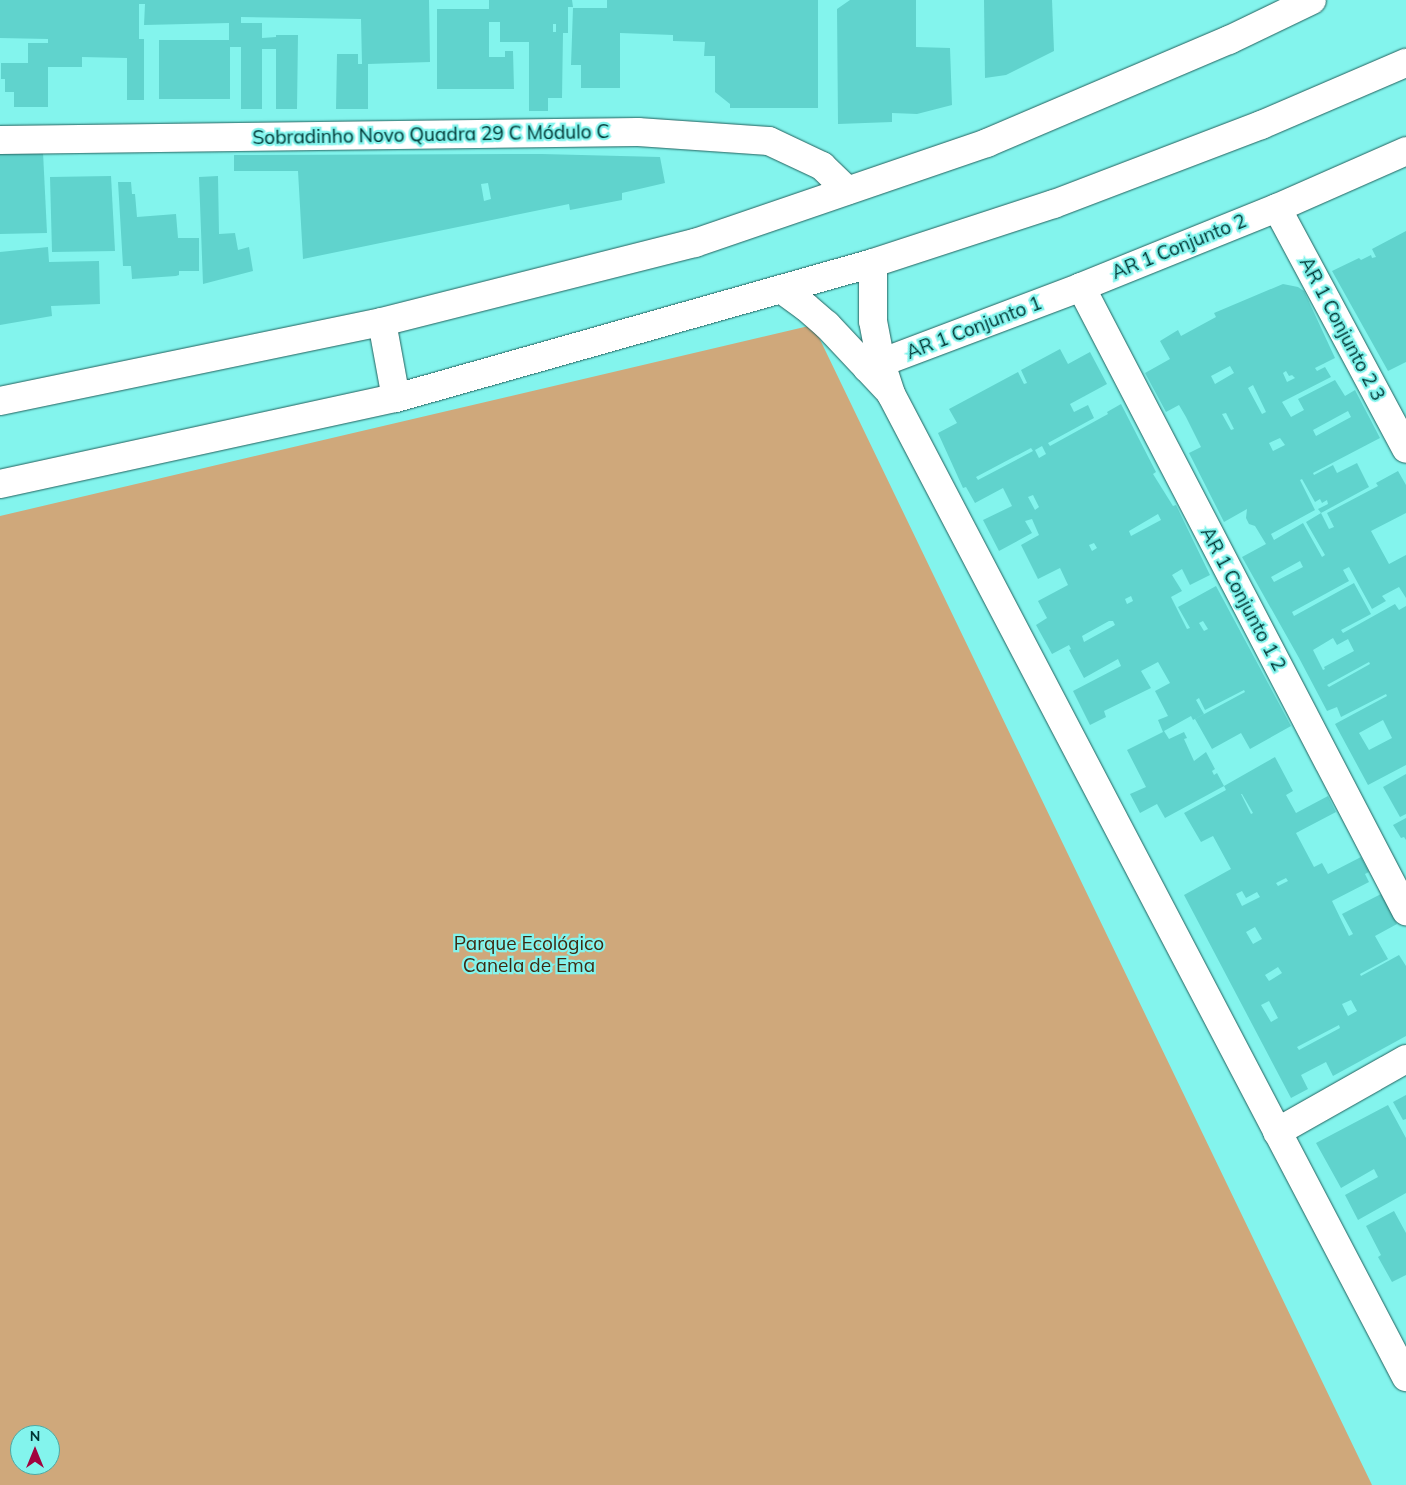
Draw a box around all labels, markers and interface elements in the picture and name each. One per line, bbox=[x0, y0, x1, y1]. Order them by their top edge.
street label: Sobradinho Novo Quadra 29 C Módulo C bbox=[252, 120, 610, 150]
street label: AR 1 Conjunto 2 bbox=[1108, 210, 1250, 284]
street label: AR 1 Conjunto 2 3 bbox=[1294, 253, 1390, 405]
street label: AR 1 Conjunto 1 bbox=[903, 292, 1045, 364]
street label: AR 1 Conjunto 1 2 bbox=[1195, 523, 1291, 675]
park label: Parque Ecológico Canela de Ema bbox=[454, 933, 604, 977]
north arrow bbox=[10, 1425, 60, 1475]
text: N bbox=[30, 1427, 40, 1445]

